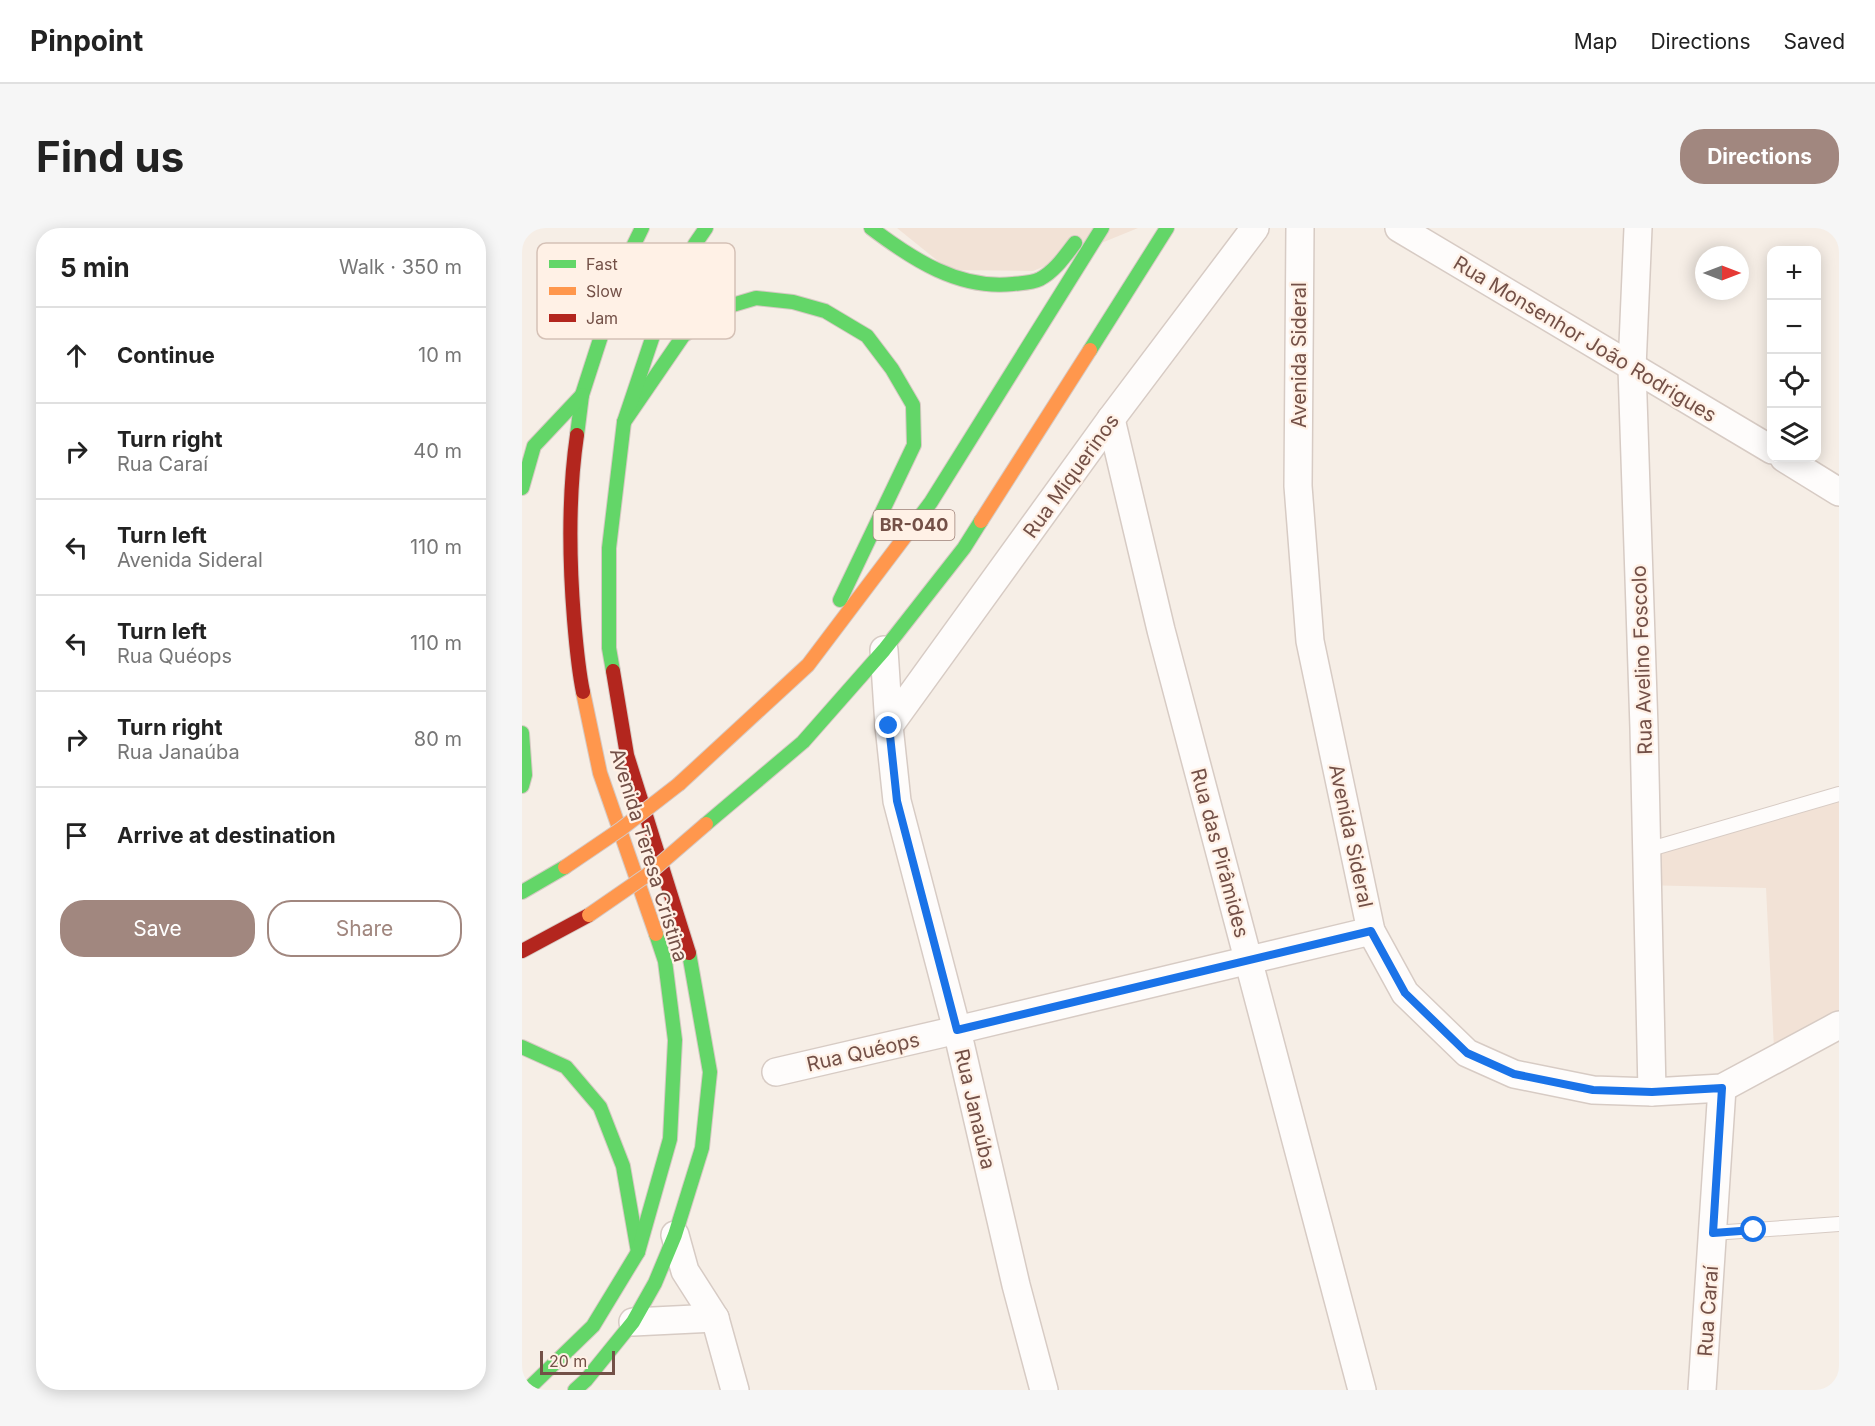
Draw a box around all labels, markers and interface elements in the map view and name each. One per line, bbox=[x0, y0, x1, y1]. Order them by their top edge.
text: Pinpoint bbox=[30, 24, 143, 58]
text: Map bbox=[1574, 29, 1617, 54]
text: Directions bbox=[1650, 29, 1751, 54]
text: Saved bbox=[1784, 29, 1845, 54]
button: Directions bbox=[1680, 129, 1839, 184]
text: Find us bbox=[36, 131, 184, 182]
legend bbox=[537, 243, 735, 339]
north arrow bbox=[1695, 246, 1749, 300]
map controls bbox=[1767, 246, 1821, 462]
button: + bbox=[1767, 246, 1821, 300]
street label: Rua Monsenhor João Rodrigues bbox=[1449, 251, 1721, 427]
text: 5 min bbox=[60, 252, 130, 283]
text: Fast bbox=[586, 254, 618, 274]
text: Walk · 350 m bbox=[339, 255, 462, 279]
text: Slow bbox=[586, 281, 623, 301]
street label: Avenida Sideral bbox=[1287, 282, 1311, 428]
button: − bbox=[1767, 300, 1821, 354]
text: Jam bbox=[586, 308, 618, 328]
icon: ahead bbox=[60, 339, 93, 372]
text: Continue bbox=[117, 342, 215, 368]
text: 10 m bbox=[418, 343, 462, 367]
button: locate bbox=[1767, 354, 1821, 408]
button: layers bbox=[1767, 408, 1821, 462]
street label: Rua Miquerinos bbox=[1018, 409, 1124, 543]
text: Turn right bbox=[117, 426, 223, 452]
icon: right bbox=[60, 435, 93, 468]
text: 40 m bbox=[413, 439, 462, 463]
text: Rua Caraí bbox=[117, 452, 208, 476]
road number: BR-040 bbox=[874, 510, 954, 540]
text: Turn left bbox=[117, 522, 207, 548]
icon: left bbox=[60, 531, 93, 564]
text: 110 m bbox=[410, 535, 462, 559]
text: Avenida Sideral bbox=[117, 548, 263, 572]
street label: Rua Avelino Foscolo bbox=[1627, 565, 1657, 755]
text: Turn left bbox=[117, 618, 207, 644]
icon: left bbox=[60, 627, 93, 660]
text: 110 m bbox=[410, 631, 462, 655]
text: Rua Quéops bbox=[117, 644, 232, 668]
route end bbox=[875, 712, 901, 738]
text: Turn right bbox=[117, 714, 223, 740]
icon: right bbox=[60, 723, 93, 756]
text: 80 m bbox=[414, 727, 462, 751]
text: Rua Janaúba bbox=[117, 740, 240, 764]
street label: Avenida Teresa Cristina bbox=[605, 745, 693, 965]
street label: Avenida Sideral bbox=[1324, 762, 1378, 910]
street label: Rua das Pirâmides bbox=[1186, 766, 1254, 940]
icon: arrive bbox=[60, 819, 93, 852]
text: Arrive at destination bbox=[117, 822, 336, 848]
button: Save bbox=[60, 900, 255, 957]
button: Share bbox=[267, 900, 462, 957]
street label: Rua Quéops bbox=[804, 1027, 922, 1077]
street label: Rua Janaúba bbox=[950, 1046, 1000, 1172]
route start bbox=[1740, 1216, 1766, 1242]
street label: Rua Caraí bbox=[1693, 1265, 1723, 1357]
scale bar bbox=[540, 1348, 615, 1376]
text: 20 m bbox=[549, 1351, 587, 1371]

